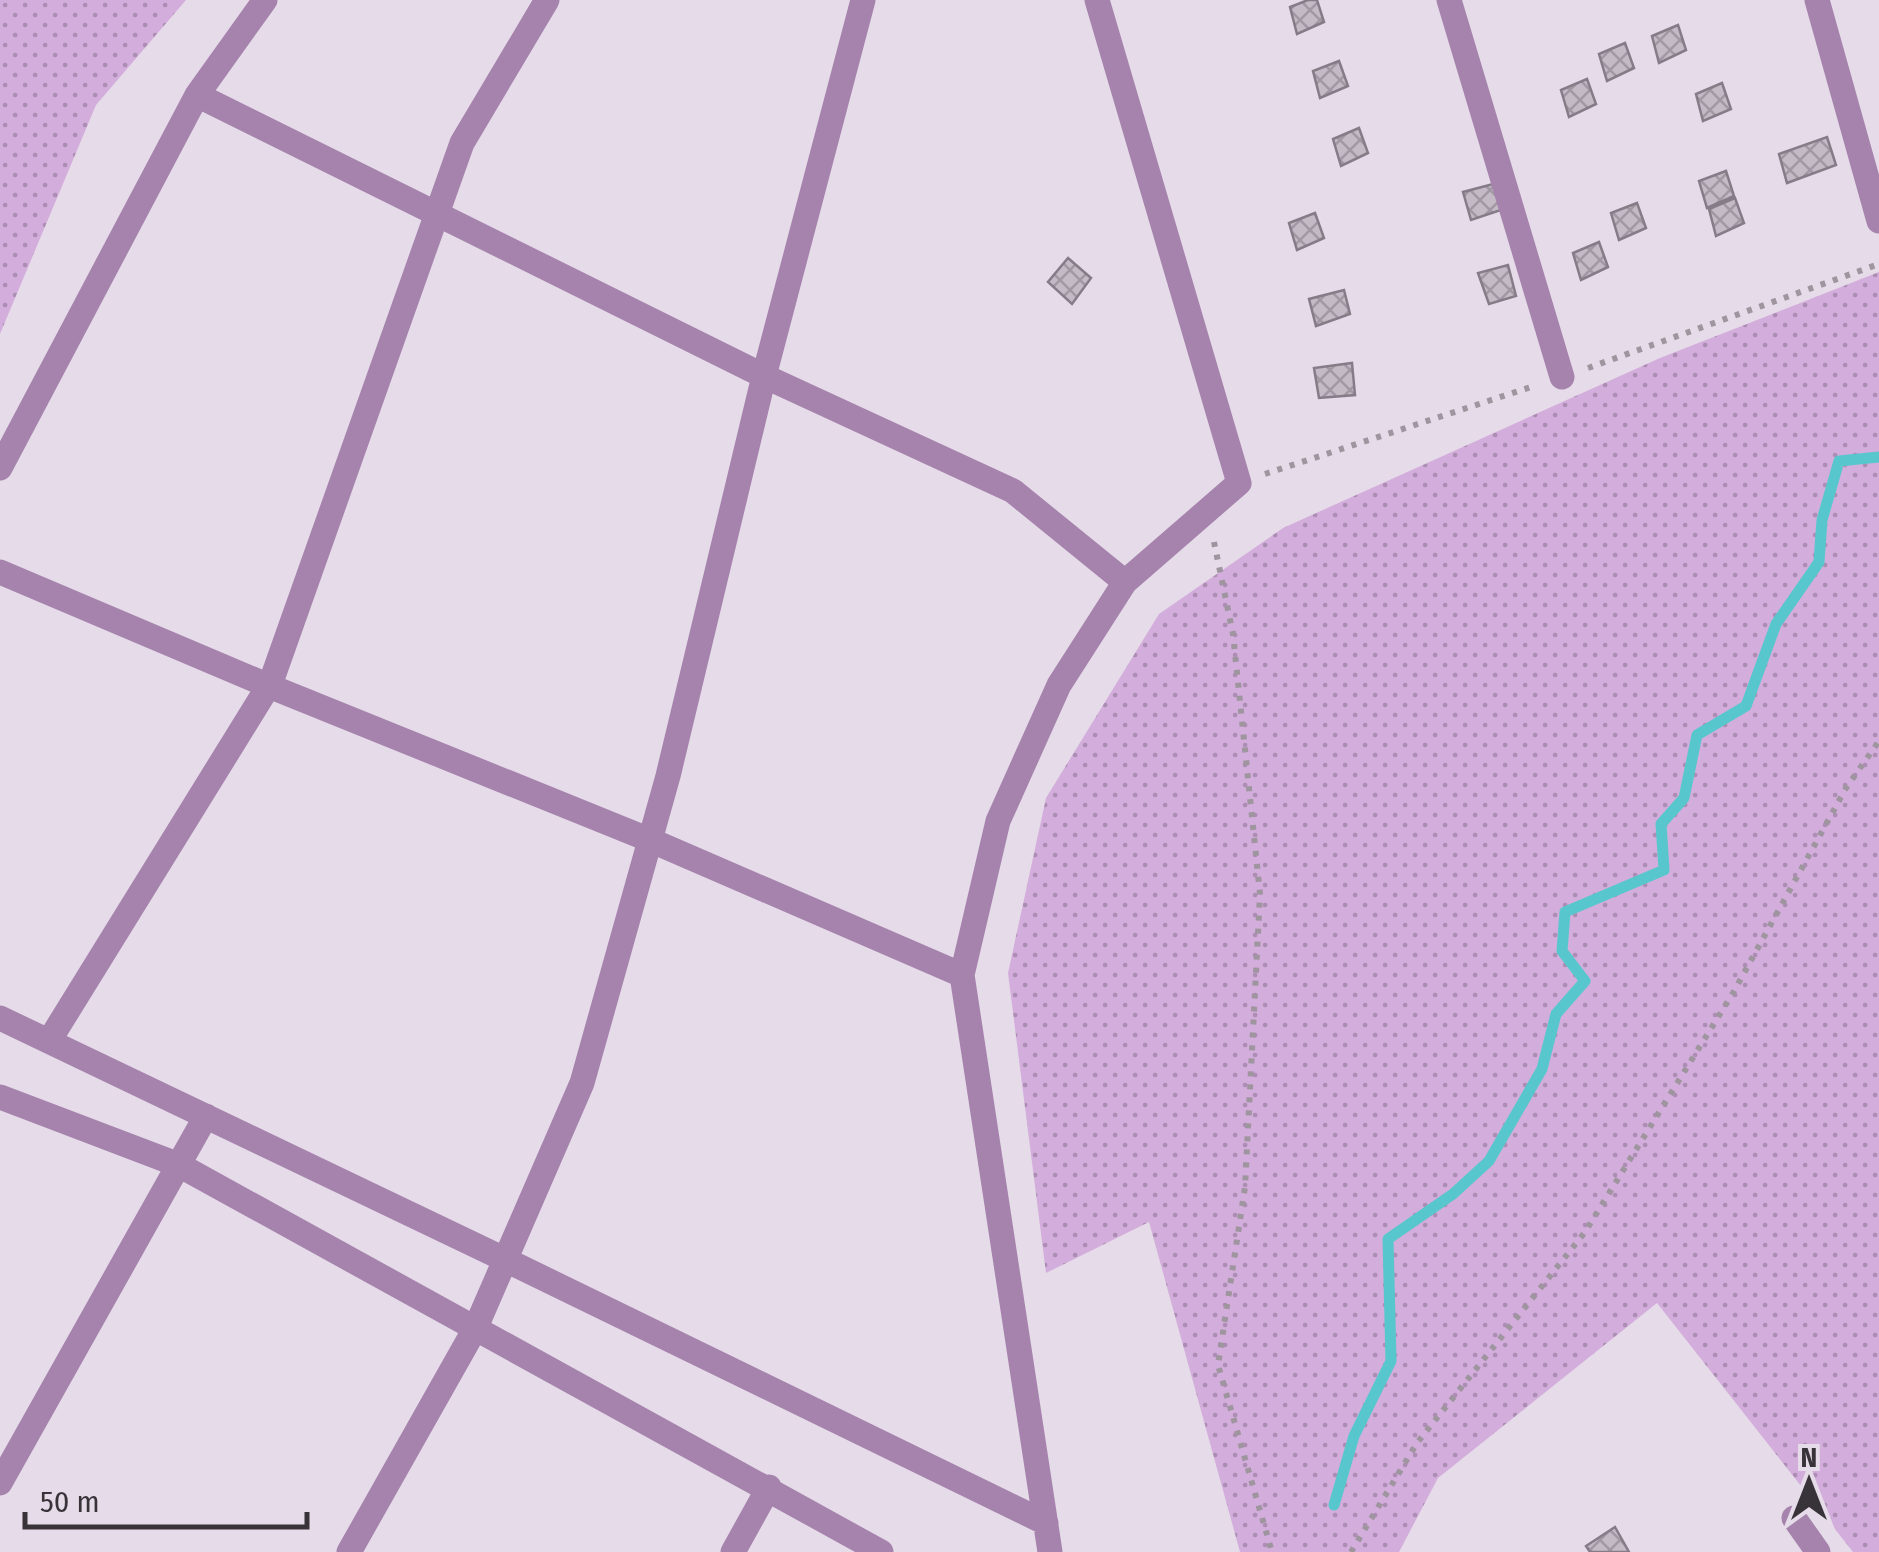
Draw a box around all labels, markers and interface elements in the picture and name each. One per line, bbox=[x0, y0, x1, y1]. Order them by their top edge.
north arrow bbox=[1759, 1432, 1859, 1532]
text: N bbox=[1801, 1441, 1817, 1474]
scale bar bbox=[25, 1467, 308, 1529]
text: 50 m bbox=[40, 1484, 100, 1520]

